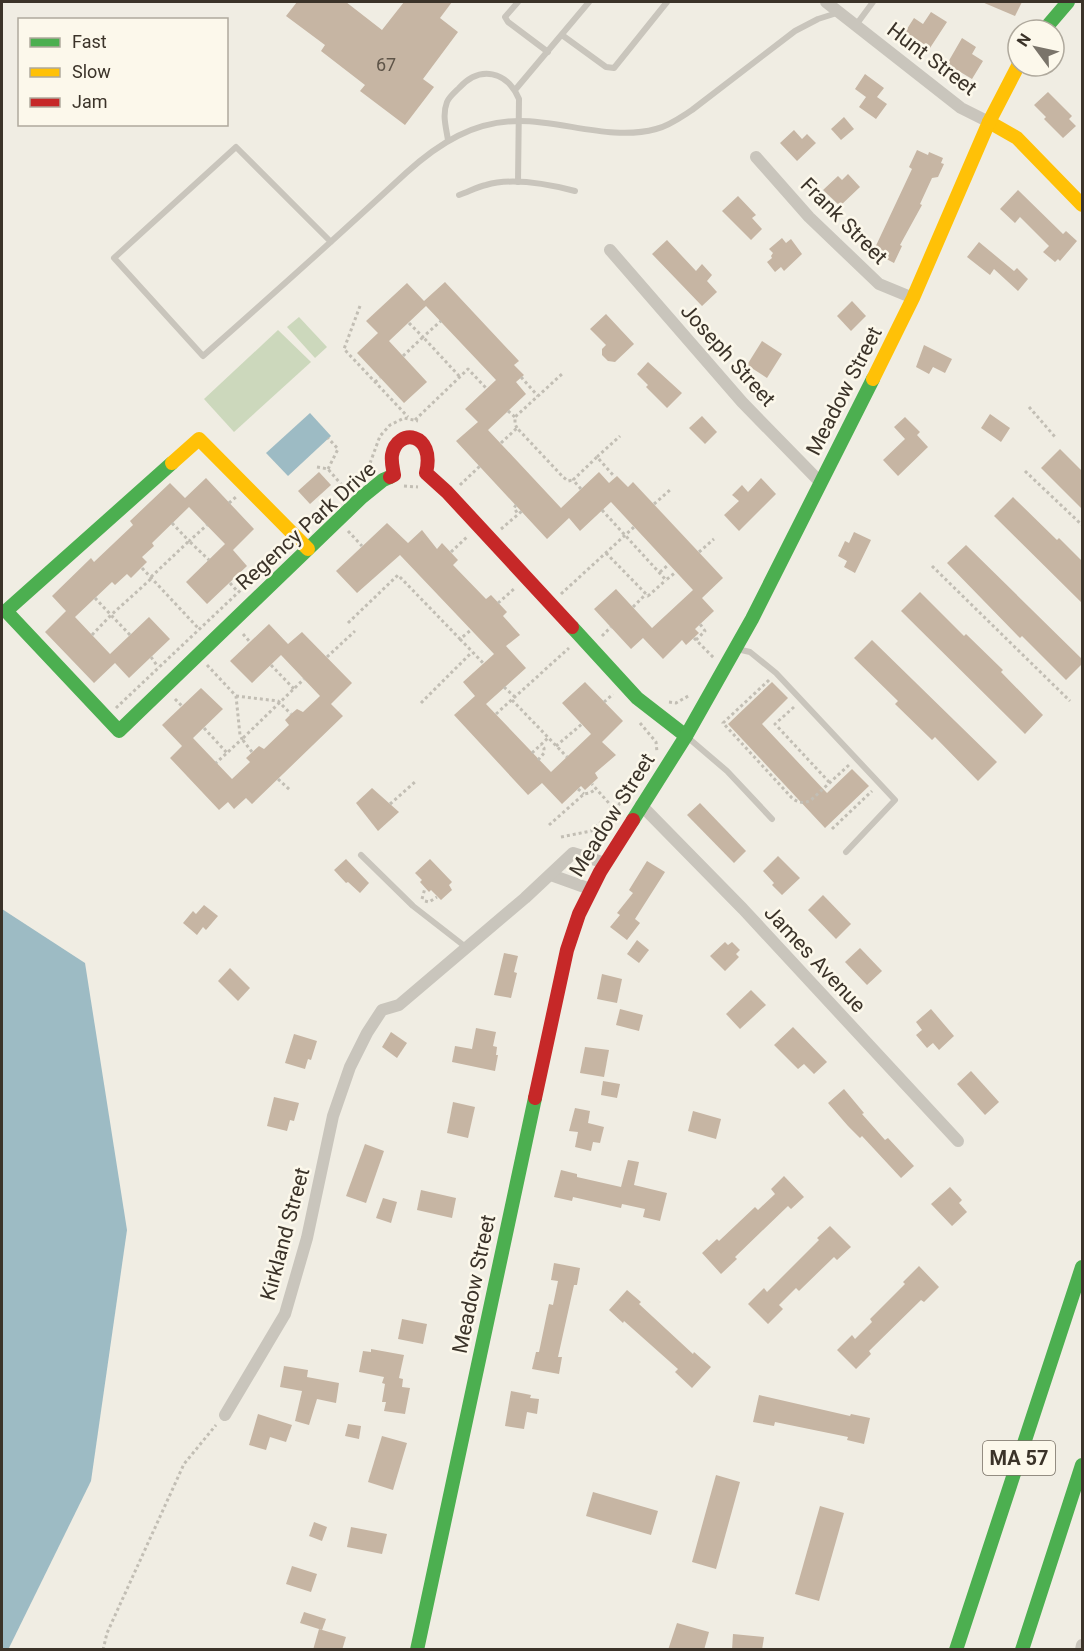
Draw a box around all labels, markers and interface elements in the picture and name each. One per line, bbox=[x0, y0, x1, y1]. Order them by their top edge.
legend bbox=[18, 18, 228, 126]
street label: Hunt Street bbox=[883, 18, 982, 100]
north arrow bbox=[1006, 18, 1066, 78]
text: N bbox=[1013, 30, 1035, 50]
text: Fast bbox=[72, 31, 107, 52]
house number: 67 bbox=[376, 54, 396, 75]
text: Slow bbox=[72, 61, 111, 82]
text: Jam bbox=[72, 91, 108, 112]
street label: Frank Street bbox=[796, 173, 892, 269]
street label: Joseph Street bbox=[676, 299, 780, 411]
street label: Meadow Street bbox=[801, 323, 887, 459]
street label: Regency Park Drive bbox=[231, 457, 381, 595]
street label: Meadow Street bbox=[564, 749, 660, 881]
street label: James Avenue bbox=[759, 901, 871, 1017]
street label: Kirkland Street bbox=[256, 1165, 314, 1303]
street label: Meadow Street bbox=[448, 1212, 500, 1356]
road number: MA 57 bbox=[983, 1441, 1055, 1475]

